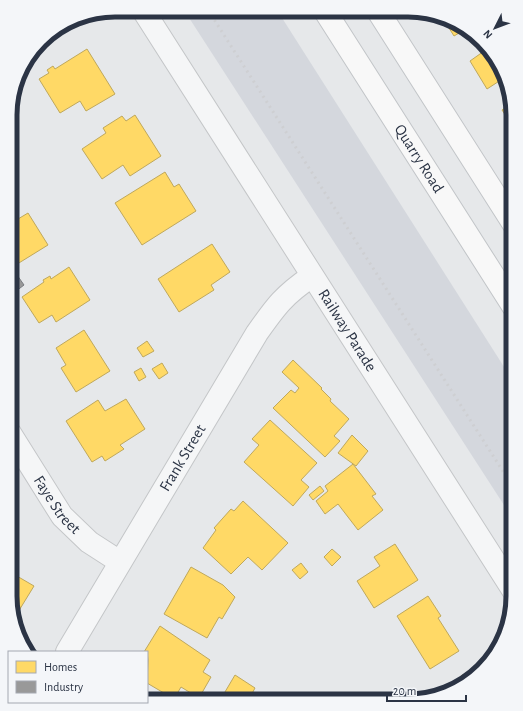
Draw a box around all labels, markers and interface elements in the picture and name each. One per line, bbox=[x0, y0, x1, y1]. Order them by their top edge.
north arrow bbox=[475, 8, 515, 48]
text: N bbox=[481, 28, 495, 41]
street label: Quarry Road bbox=[391, 122, 447, 196]
street label: Railway Parade bbox=[315, 286, 379, 374]
street label: Frank Street bbox=[157, 422, 209, 494]
street label: Faye Street bbox=[31, 473, 83, 537]
legend bbox=[8, 651, 148, 703]
text: Homes bbox=[44, 661, 77, 673]
scale bar bbox=[387, 677, 466, 703]
text: Industry bbox=[44, 681, 83, 694]
text: 20 m bbox=[393, 685, 416, 697]

